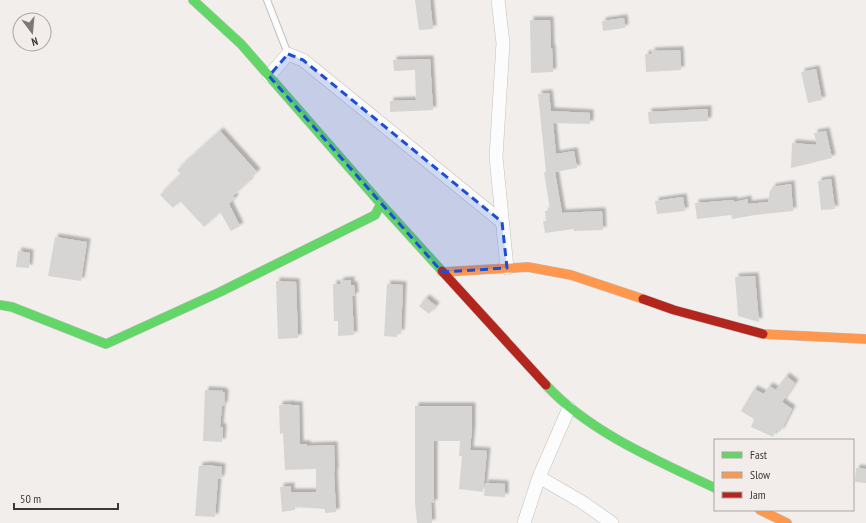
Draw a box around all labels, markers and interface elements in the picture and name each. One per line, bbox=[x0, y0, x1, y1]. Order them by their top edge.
north arrow bbox=[12, 12, 52, 52]
text: N bbox=[30, 34, 40, 49]
legend bbox=[714, 439, 854, 511]
text: Fast bbox=[750, 447, 768, 462]
text: Slow bbox=[750, 467, 771, 482]
scale bar bbox=[14, 485, 118, 511]
text: Jam bbox=[749, 487, 766, 502]
text: 50 m bbox=[20, 491, 41, 506]

